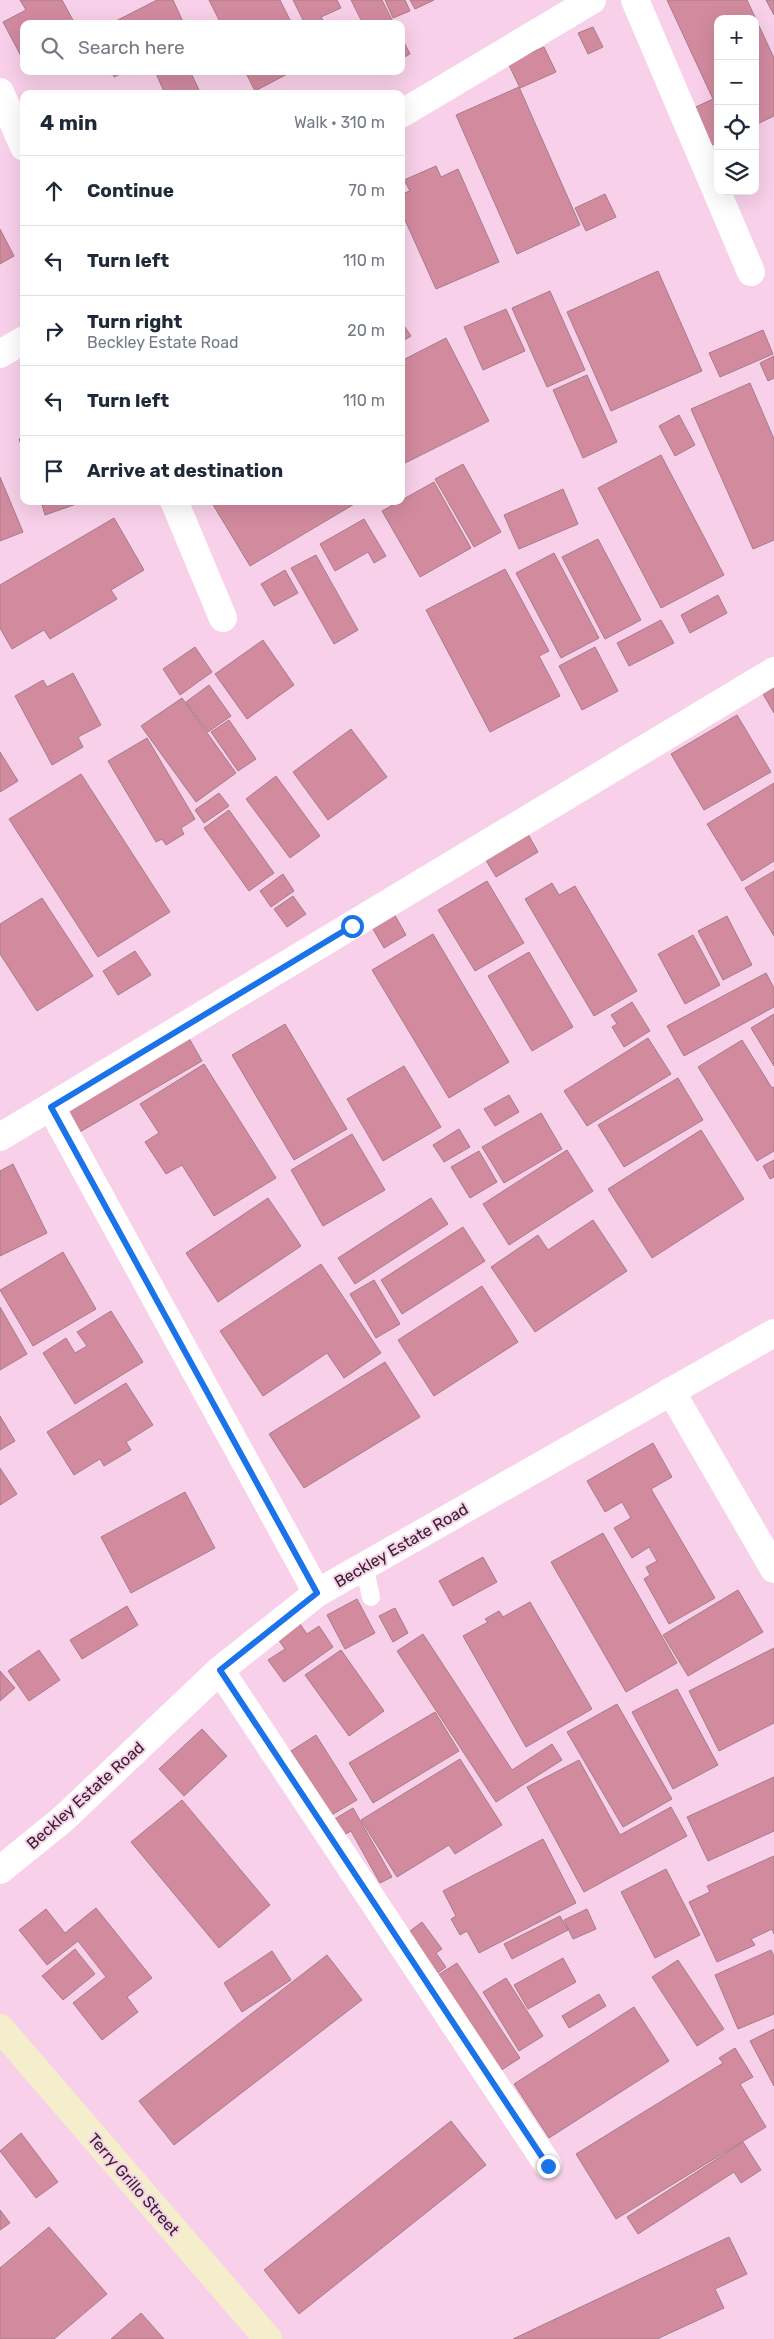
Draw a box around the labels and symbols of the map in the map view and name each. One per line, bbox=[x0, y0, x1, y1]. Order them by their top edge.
route start bbox=[341, 915, 364, 938]
street label: Beckley Estate Road bbox=[331, 1499, 472, 1592]
street label: Beckley Estate Road bbox=[23, 1738, 148, 1853]
street label: Terry Grillo Street bbox=[84, 2129, 183, 2239]
route end bbox=[537, 2155, 560, 2178]

